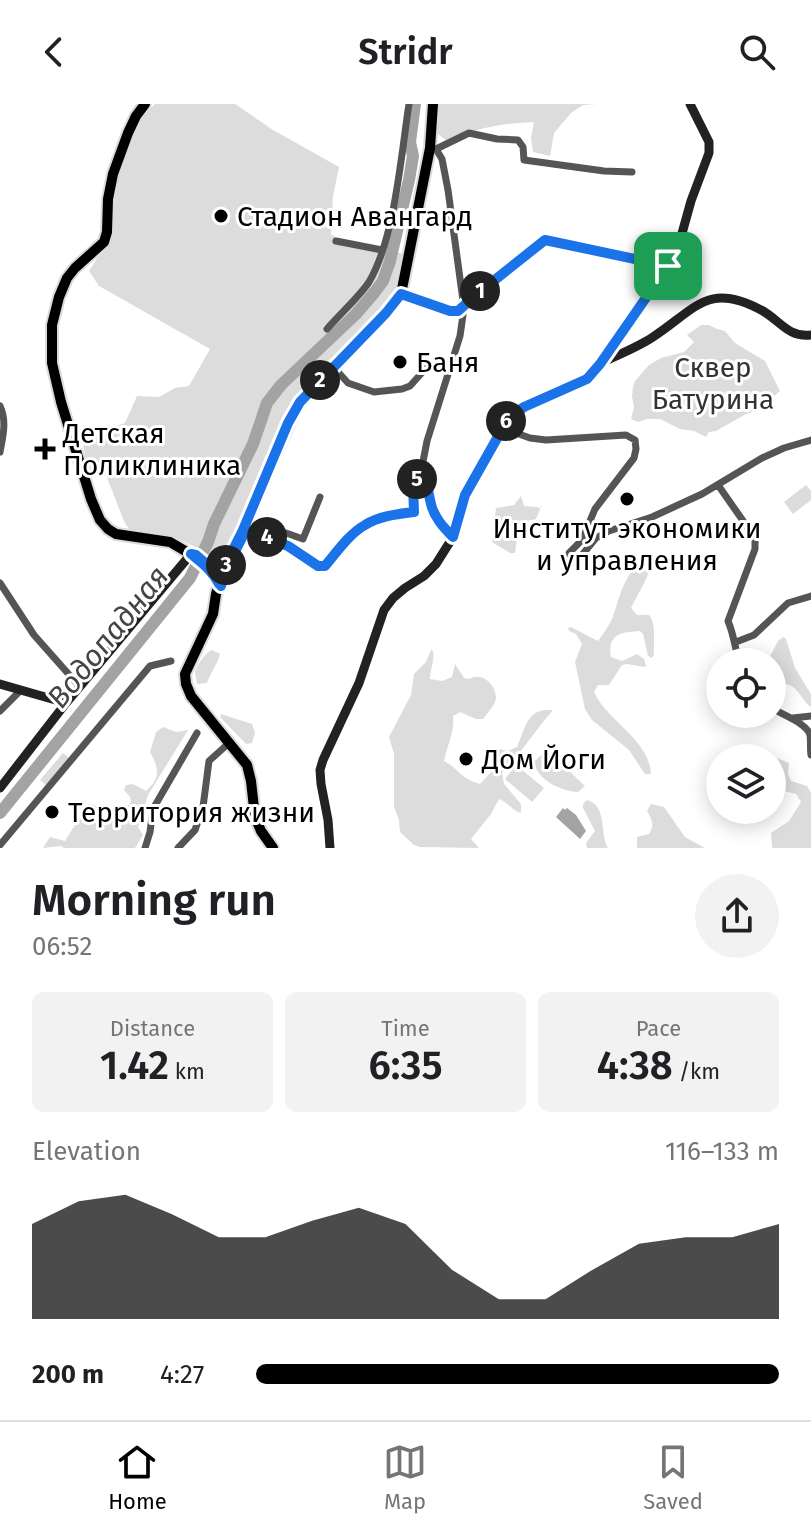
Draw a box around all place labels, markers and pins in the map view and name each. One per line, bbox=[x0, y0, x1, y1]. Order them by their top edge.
place label: Стадион Авангард bbox=[237, 200, 472, 233]
marker: Стадион Авангард bbox=[212, 207, 230, 225]
pin bbox=[634, 232, 702, 300]
pin: 1 bbox=[460, 271, 500, 311]
place label: Баня bbox=[416, 346, 479, 379]
marker: Баня bbox=[391, 353, 409, 371]
pin: 2 bbox=[300, 360, 340, 400]
pin: 6 bbox=[486, 401, 526, 441]
place label: Детская Поликлиника bbox=[62, 417, 241, 482]
marker: Детская Поликлиника bbox=[34, 438, 56, 460]
pin: 5 bbox=[397, 459, 437, 499]
marker: Институт экономики и управления bbox=[618, 490, 636, 508]
place label: Институт экономики и управления bbox=[492, 512, 762, 577]
pin: 4 bbox=[247, 517, 287, 557]
pin: 3 bbox=[206, 545, 246, 585]
place label: Дом Йоги bbox=[481, 743, 606, 776]
marker: Дом Йоги bbox=[457, 750, 475, 768]
place label: Территория жизни bbox=[68, 796, 315, 829]
marker: Территория жизни bbox=[43, 803, 61, 821]

